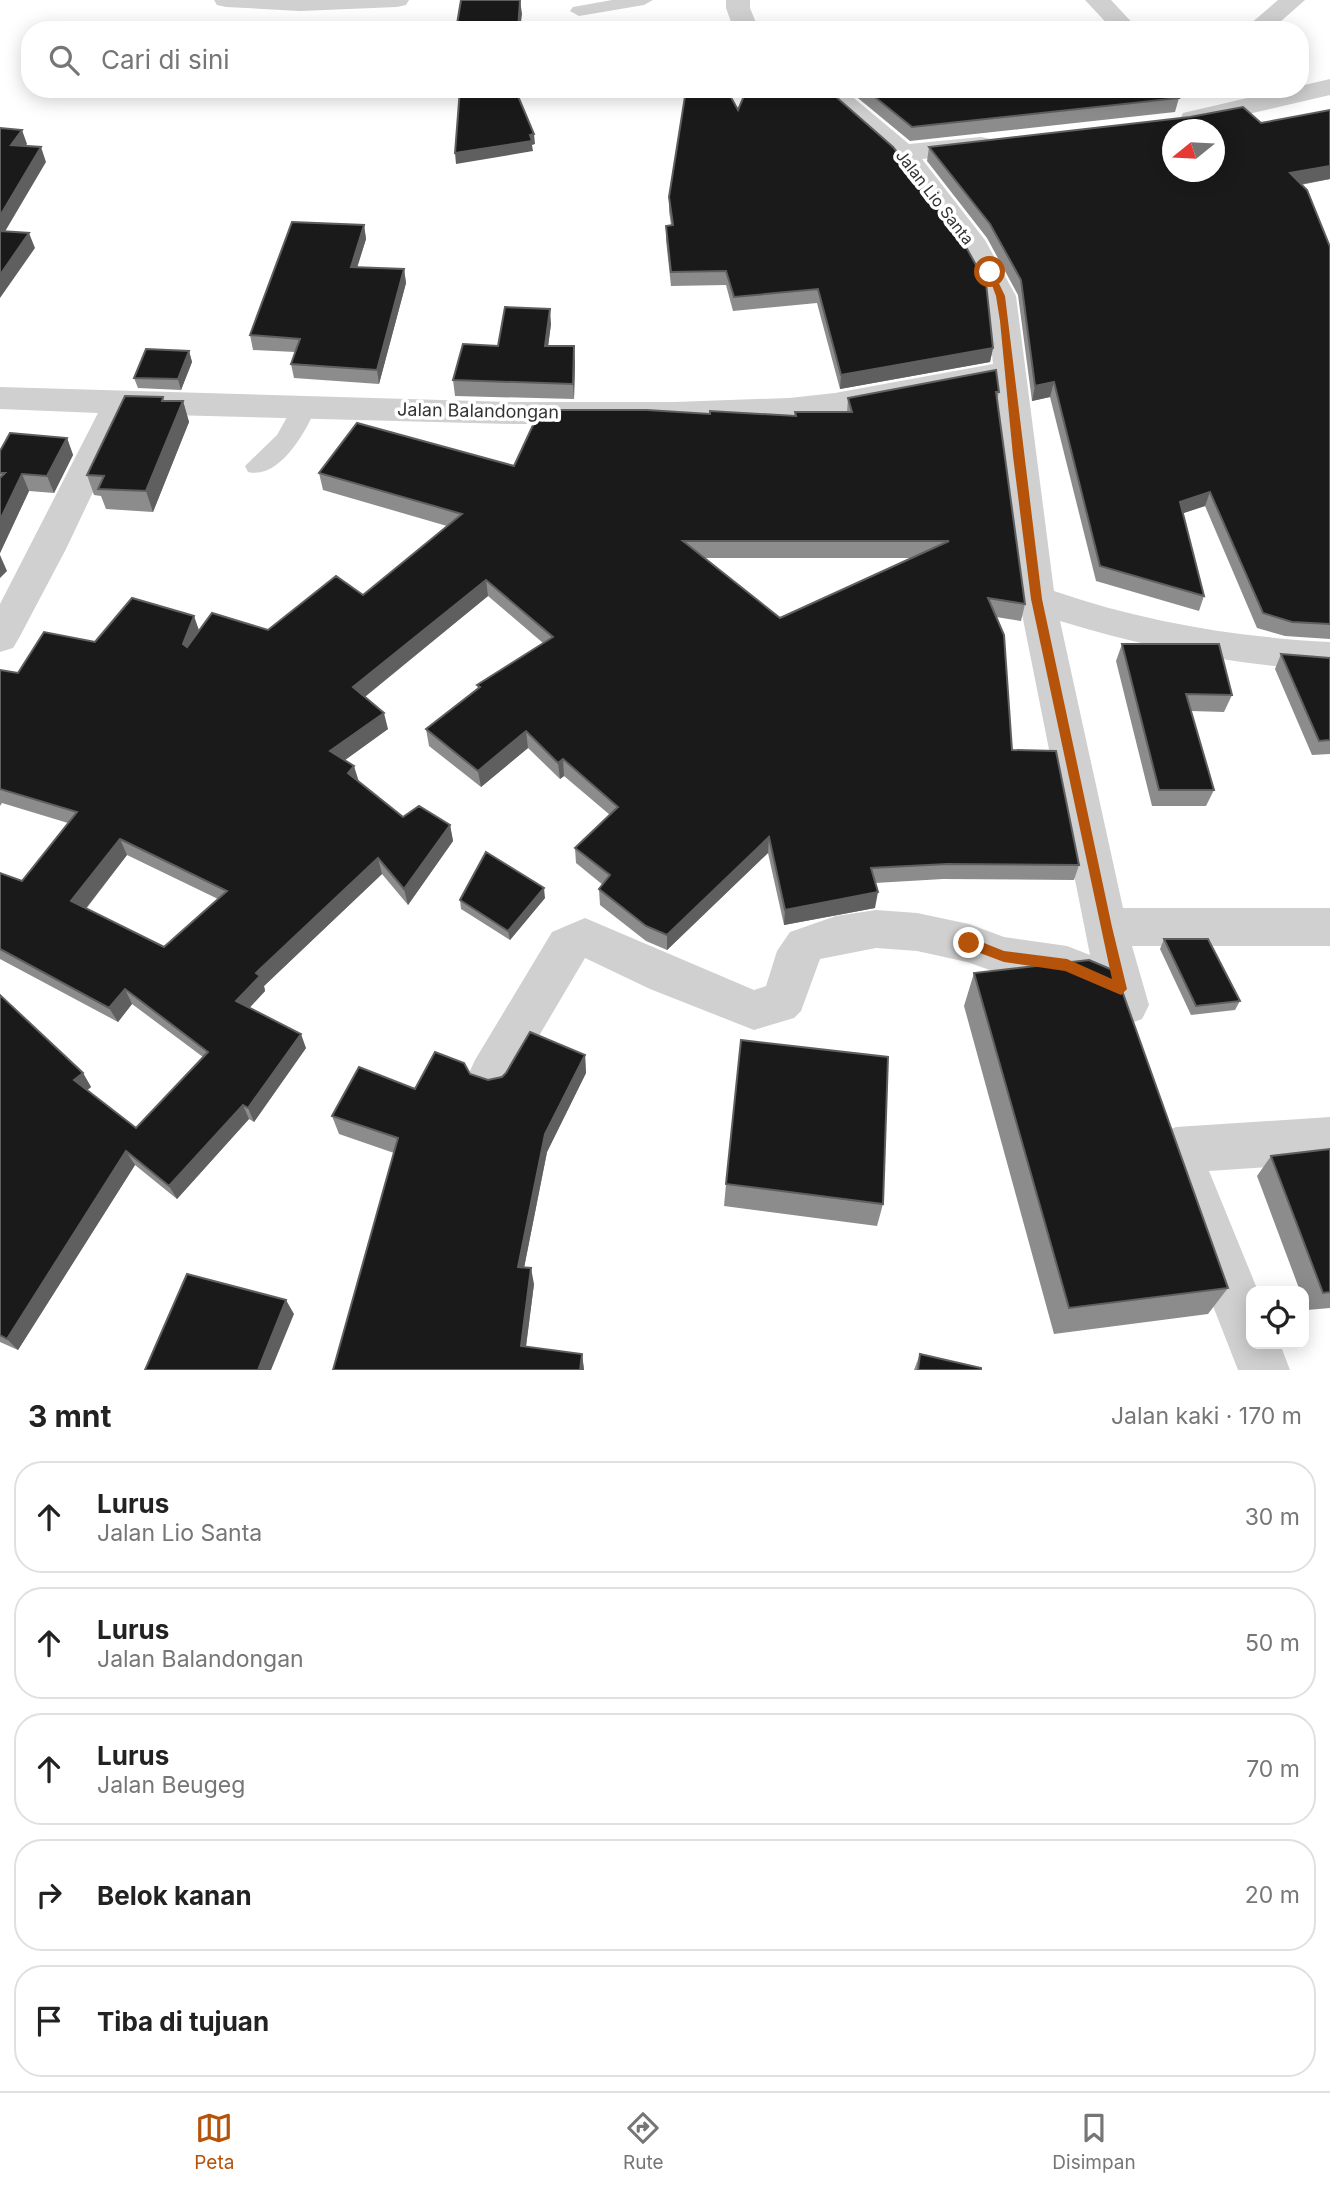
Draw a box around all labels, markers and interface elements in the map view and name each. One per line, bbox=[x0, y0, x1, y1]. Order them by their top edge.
search box bbox=[21, 21, 1309, 98]
icon: search bbox=[45, 41, 83, 79]
text: Cari di sini bbox=[101, 44, 230, 75]
north arrow bbox=[1162, 119, 1225, 182]
street label: Jalan Lio Santa bbox=[892, 146, 978, 248]
route start bbox=[974, 256, 1005, 287]
street label: Jalan Balandongan bbox=[397, 399, 559, 422]
route end bbox=[953, 927, 984, 958]
map controls bbox=[1246, 1286, 1309, 1349]
button: locate bbox=[1246, 1286, 1309, 1349]
text: 3 mnt bbox=[28, 1398, 112, 1434]
text: Jalan kaki · 170 m bbox=[1111, 1402, 1302, 1430]
text: Lurus bbox=[97, 1488, 169, 1519]
icon: ahead bbox=[30, 1498, 68, 1536]
text: 30 m bbox=[1245, 1503, 1300, 1531]
text: Jalan Lio Santa bbox=[97, 1519, 262, 1547]
text: Lurus bbox=[97, 1614, 169, 1645]
icon: ahead bbox=[30, 1624, 68, 1662]
text: 50 m bbox=[1245, 1629, 1300, 1657]
text: Jalan Balandongan bbox=[97, 1645, 304, 1673]
text: Lurus bbox=[97, 1740, 169, 1771]
icon: ahead bbox=[30, 1750, 68, 1788]
text: 70 m bbox=[1246, 1755, 1300, 1783]
text: Jalan Beugeg bbox=[97, 1771, 245, 1799]
icon: right bbox=[30, 1876, 68, 1914]
text: Belok kanan bbox=[97, 1880, 252, 1911]
text: 20 m bbox=[1245, 1881, 1300, 1909]
icon: arrive bbox=[30, 2002, 68, 2040]
text: Tiba di tujuan bbox=[97, 2006, 269, 2037]
tab: Peta bbox=[194, 2109, 234, 2174]
tab: Rute bbox=[623, 2109, 664, 2174]
tab: Disimpan bbox=[1052, 2109, 1136, 2174]

